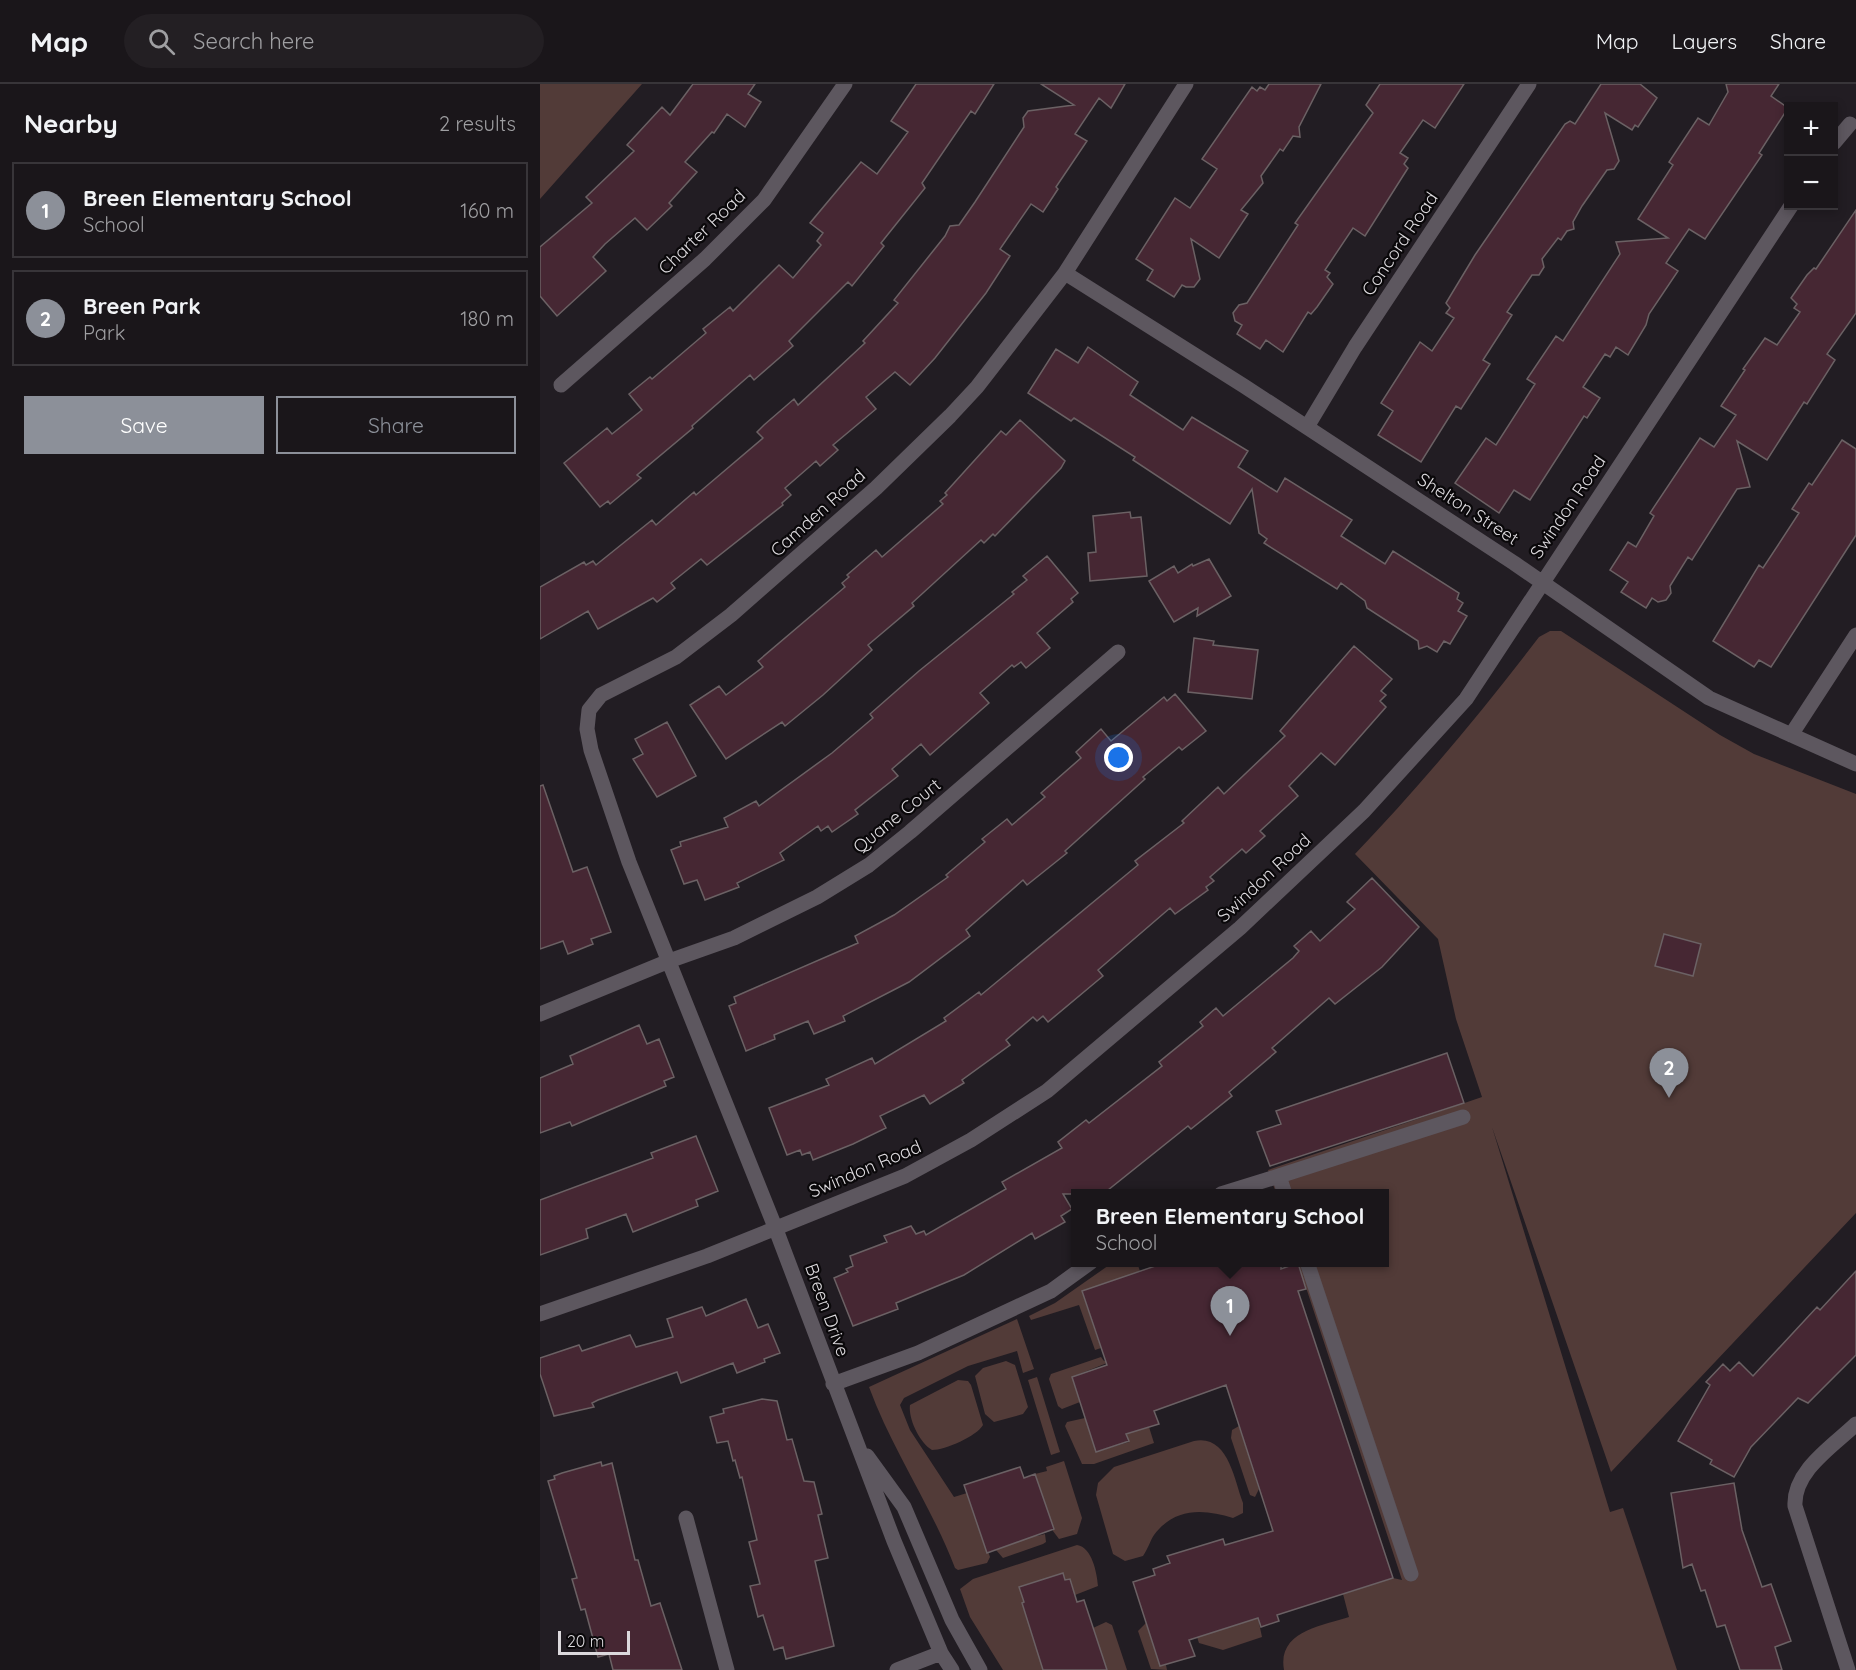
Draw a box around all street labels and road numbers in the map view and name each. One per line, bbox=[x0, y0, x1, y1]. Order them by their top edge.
street label: Charter Road bbox=[653, 184, 750, 279]
street label: Concord Road bbox=[1356, 187, 1443, 300]
street label: Swindon Road bbox=[1525, 451, 1611, 563]
street label: Camden Road bbox=[765, 464, 870, 561]
street label: Shelton Street bbox=[1413, 467, 1523, 550]
street label: Quane Court bbox=[848, 773, 945, 858]
street label: Swindon Road bbox=[1212, 828, 1315, 927]
street label: Swindon Road bbox=[805, 1135, 924, 1203]
street label: Breen Drive bbox=[800, 1260, 855, 1359]

